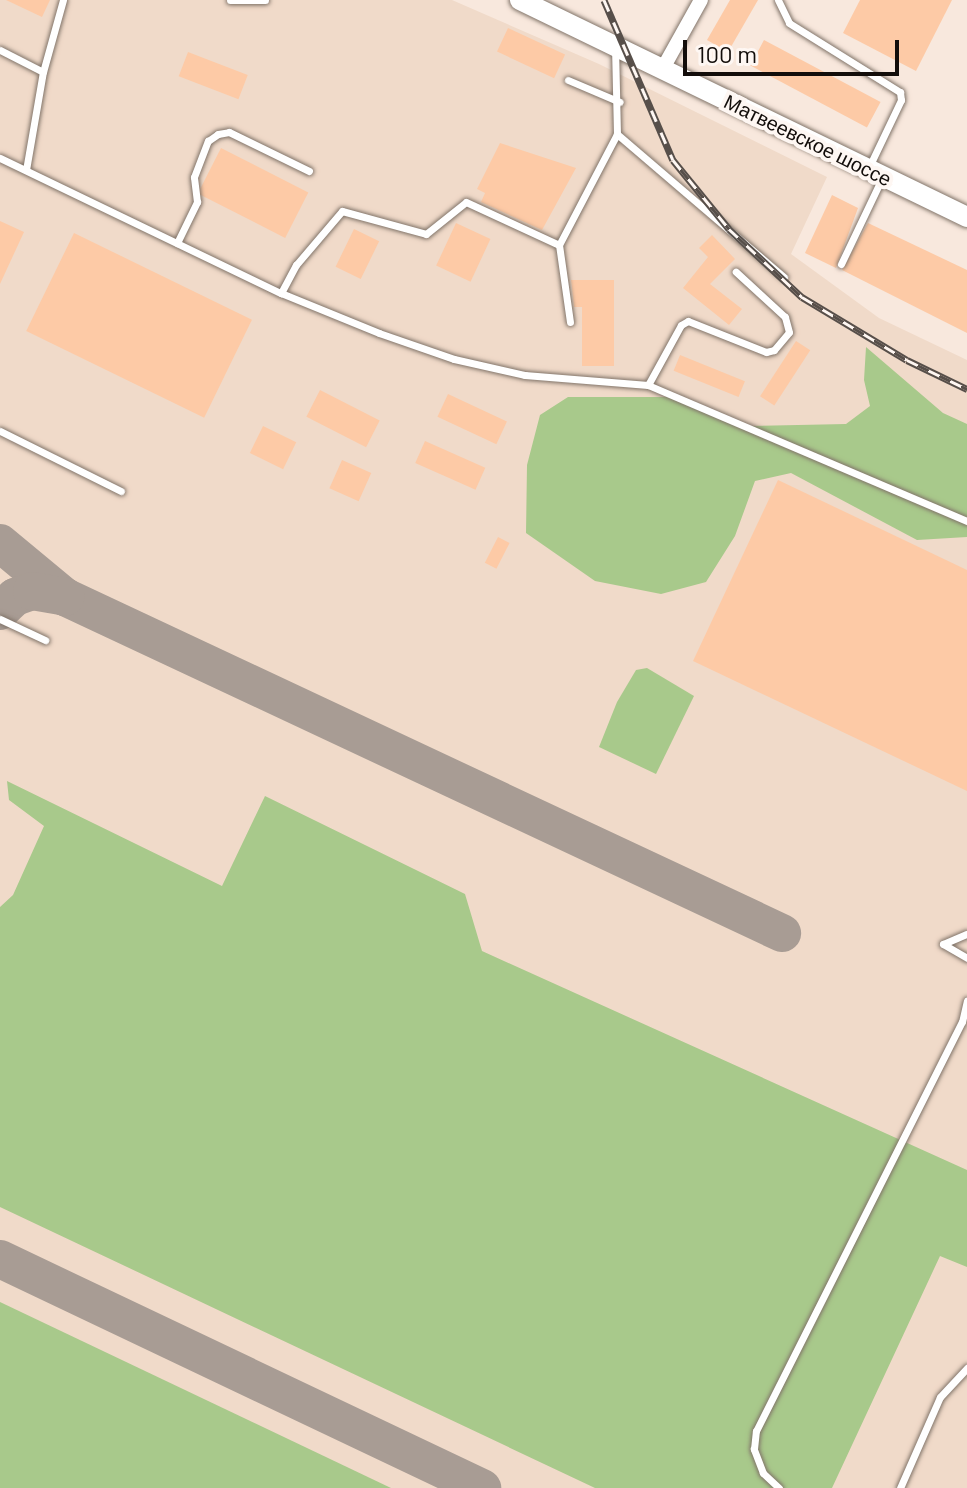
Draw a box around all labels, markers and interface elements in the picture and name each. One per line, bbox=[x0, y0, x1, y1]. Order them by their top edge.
scale bar bbox=[687, 24, 903, 74]
text: 100 m bbox=[697, 39, 757, 68]
street label: Матвеевское шоссе bbox=[720, 89, 896, 191]

